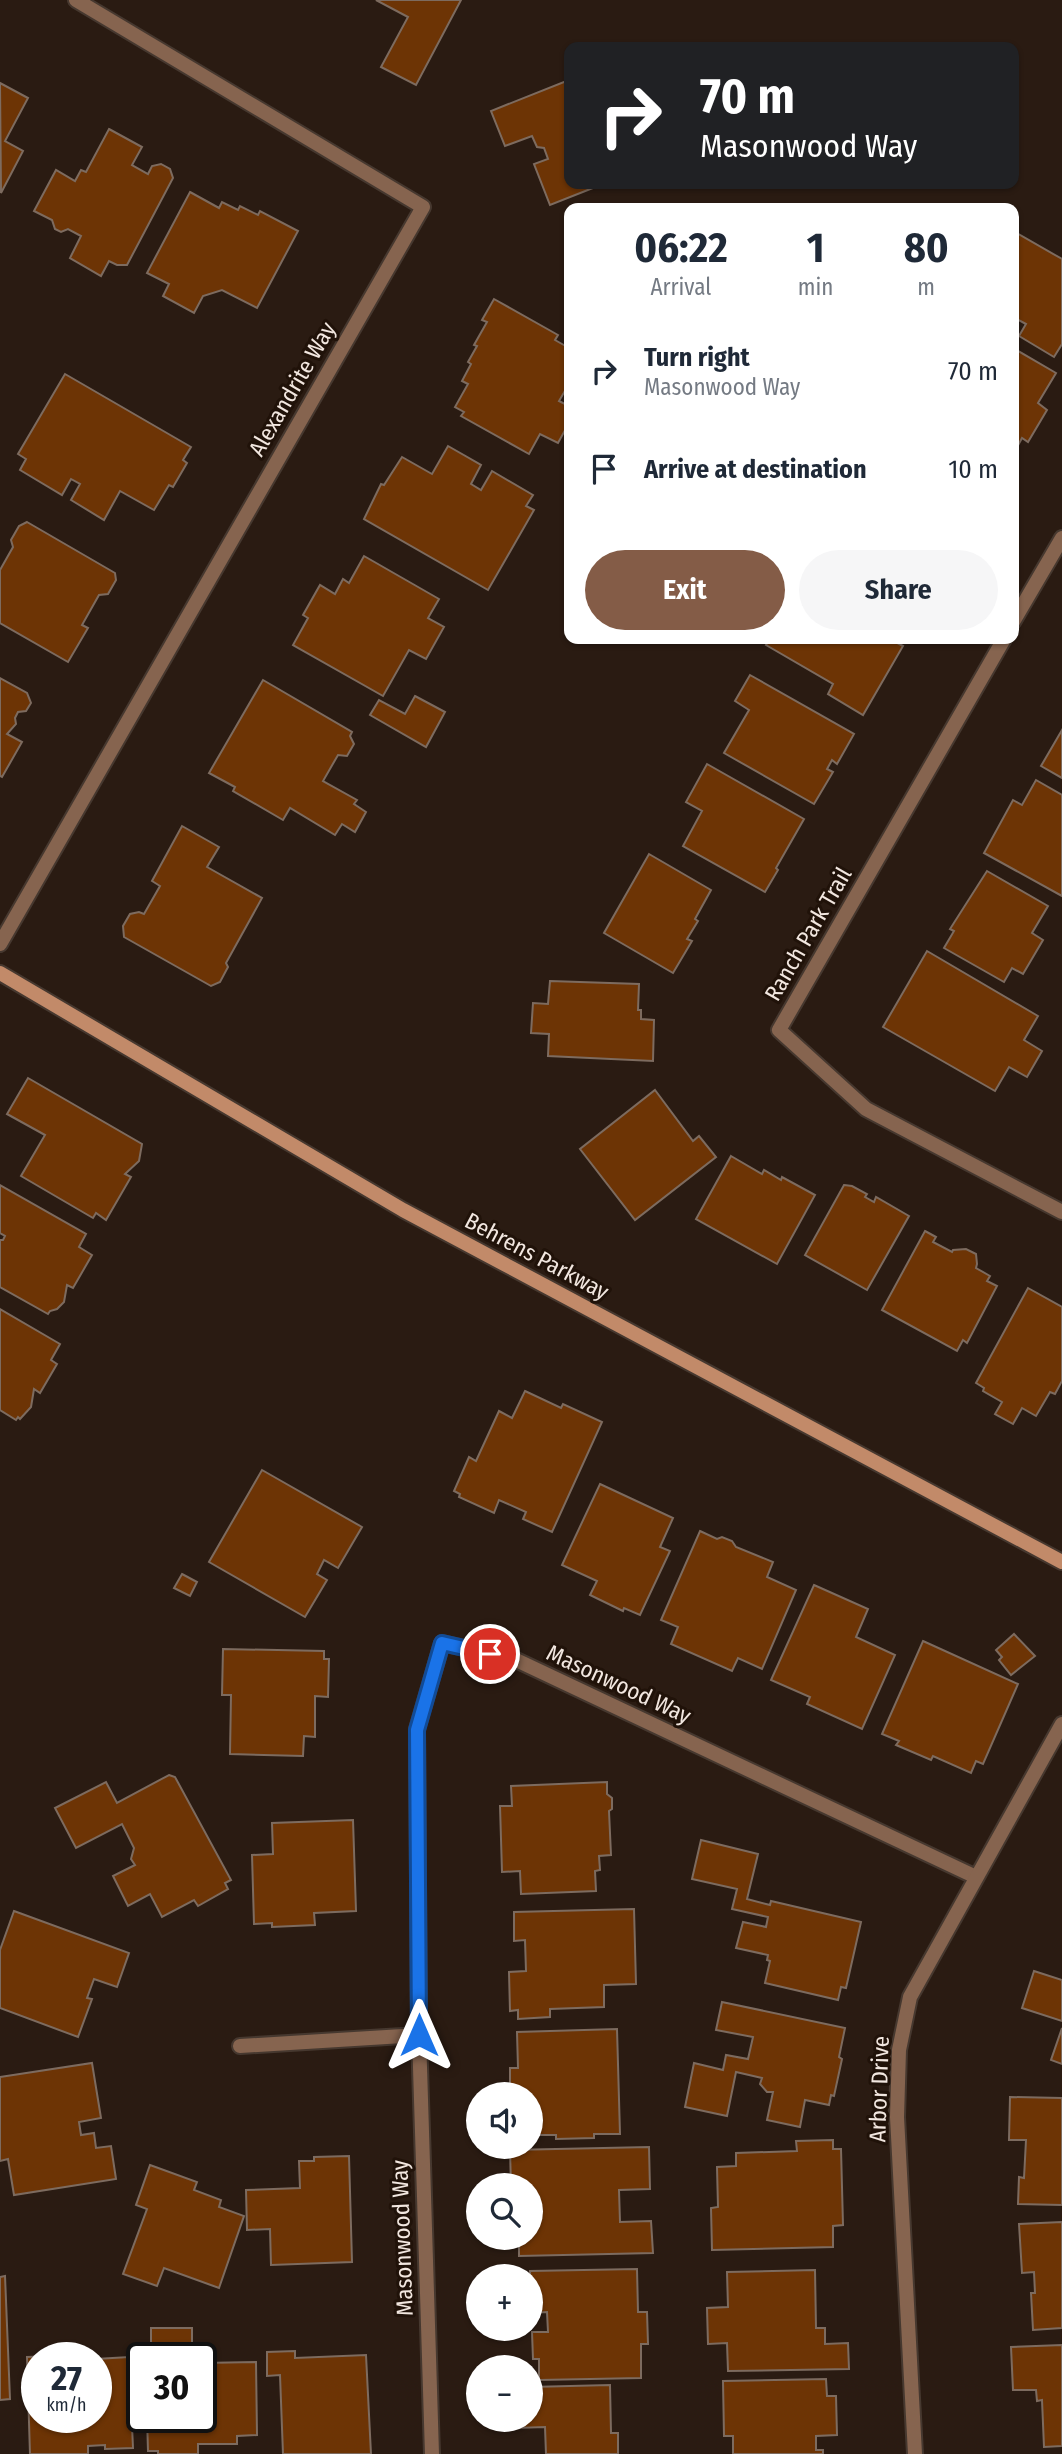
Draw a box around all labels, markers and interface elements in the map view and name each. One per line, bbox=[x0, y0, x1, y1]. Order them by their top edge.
text: 70 m bbox=[700, 67, 795, 126]
icon: right bbox=[585, 70, 676, 161]
text: Masonwood Way bbox=[700, 127, 917, 165]
text: 06:22 bbox=[634, 223, 728, 273]
text: 1 bbox=[807, 223, 825, 273]
text: 80 bbox=[904, 223, 949, 273]
text: Arrival bbox=[650, 273, 711, 301]
text: min bbox=[798, 273, 833, 301]
text: m bbox=[917, 273, 935, 301]
street label: Alexandrite Way bbox=[242, 316, 342, 461]
text: Turn right bbox=[644, 342, 750, 373]
icon: right bbox=[585, 352, 623, 390]
text: 70 m bbox=[948, 356, 998, 387]
text: Masonwood Way bbox=[644, 373, 800, 401]
icon: arrive bbox=[585, 450, 623, 488]
text: Arrive at destination bbox=[644, 454, 867, 485]
text: 10 m bbox=[948, 454, 998, 485]
button: Exit bbox=[585, 550, 785, 630]
button: Share bbox=[799, 550, 998, 630]
street label: Ranch Park Trail bbox=[758, 862, 858, 1006]
street label: Behrens Parkway bbox=[460, 1206, 614, 1306]
pin bbox=[460, 1624, 520, 1684]
icon: arrive bbox=[471, 1635, 509, 1673]
street label: Masonwood Way bbox=[542, 1638, 696, 1730]
position arrow bbox=[382, 1998, 456, 2072]
street label: Arbor Drive bbox=[863, 2035, 895, 2143]
map controls bbox=[466, 2082, 543, 2432]
button: sound bbox=[466, 2082, 543, 2159]
street label: Masonwood Way bbox=[385, 2159, 419, 2317]
button: search bbox=[466, 2173, 543, 2250]
button: + bbox=[466, 2264, 543, 2341]
speed limit sign: 30 bbox=[126, 2342, 217, 2433]
button: − bbox=[466, 2355, 543, 2432]
text: 27 bbox=[51, 2357, 82, 2399]
text: km/h bbox=[46, 2394, 87, 2416]

